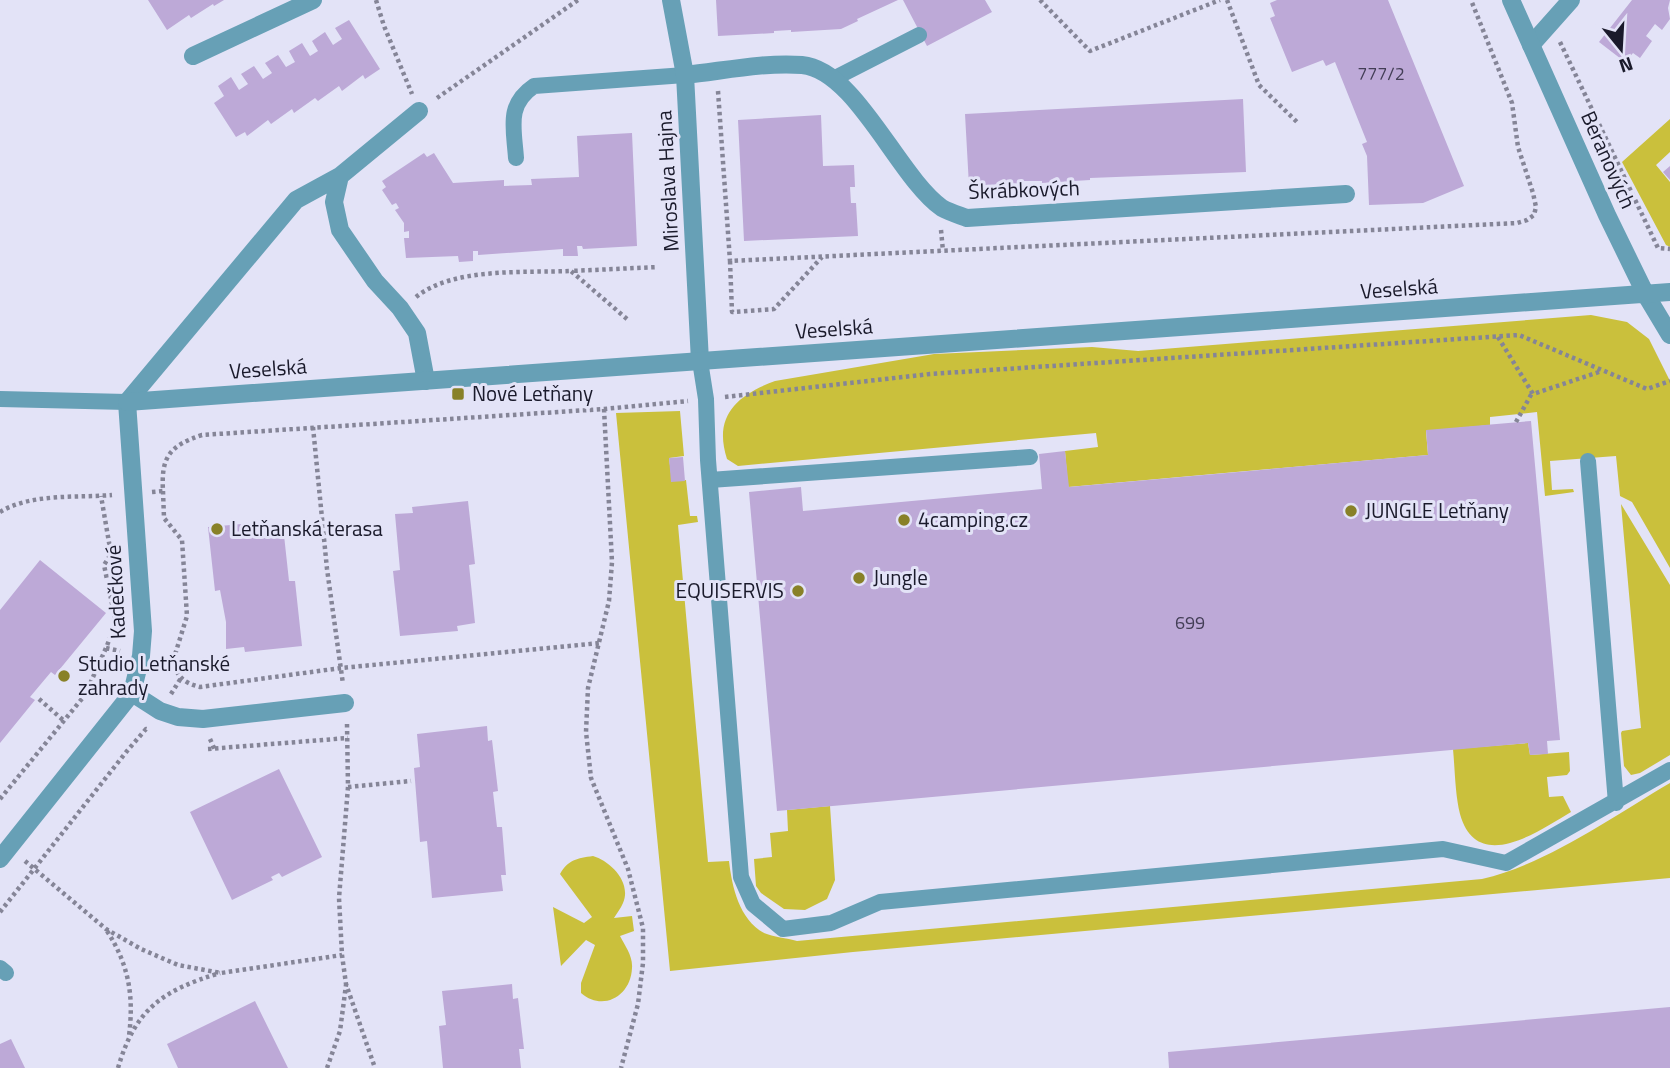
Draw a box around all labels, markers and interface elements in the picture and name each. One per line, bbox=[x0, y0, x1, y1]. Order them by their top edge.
north arrow bbox=[1586, 14, 1656, 84]
text: N bbox=[1616, 50, 1637, 81]
house number: 777/2 bbox=[1357, 60, 1405, 87]
street label: Beranových bbox=[1573, 106, 1645, 214]
street label: Miroslava Hajna bbox=[647, 109, 687, 253]
street label: Škrábkových bbox=[968, 171, 1080, 207]
street label: Veselská bbox=[1359, 269, 1439, 307]
street label: Veselská bbox=[794, 309, 874, 347]
street label: Veselská bbox=[228, 349, 308, 387]
place label: Nové Letňany bbox=[472, 377, 593, 409]
marker: Nové Letňany bbox=[450, 386, 466, 402]
place label: JUNGLE Letňany bbox=[1365, 494, 1509, 526]
place label: 4camping.cz bbox=[918, 503, 1028, 535]
marker: JUNGLE Letňany bbox=[1343, 503, 1359, 519]
place label: Letňanská terasa bbox=[231, 512, 383, 544]
marker: 4camping.cz bbox=[896, 512, 912, 528]
marker: Letňanská terasa bbox=[209, 521, 225, 537]
street label: Kadečkové bbox=[97, 544, 133, 640]
place label: Jungle bbox=[873, 561, 928, 593]
marker: Jungle bbox=[851, 570, 867, 586]
place label: EQUISERVIS bbox=[676, 574, 784, 606]
marker: EQUISERVIS bbox=[790, 583, 806, 599]
house number: 699 bbox=[1175, 609, 1205, 636]
place label: Studio Letňanské zahrady bbox=[78, 647, 230, 703]
marker: Studio Letňanské zahrady bbox=[56, 668, 72, 684]

